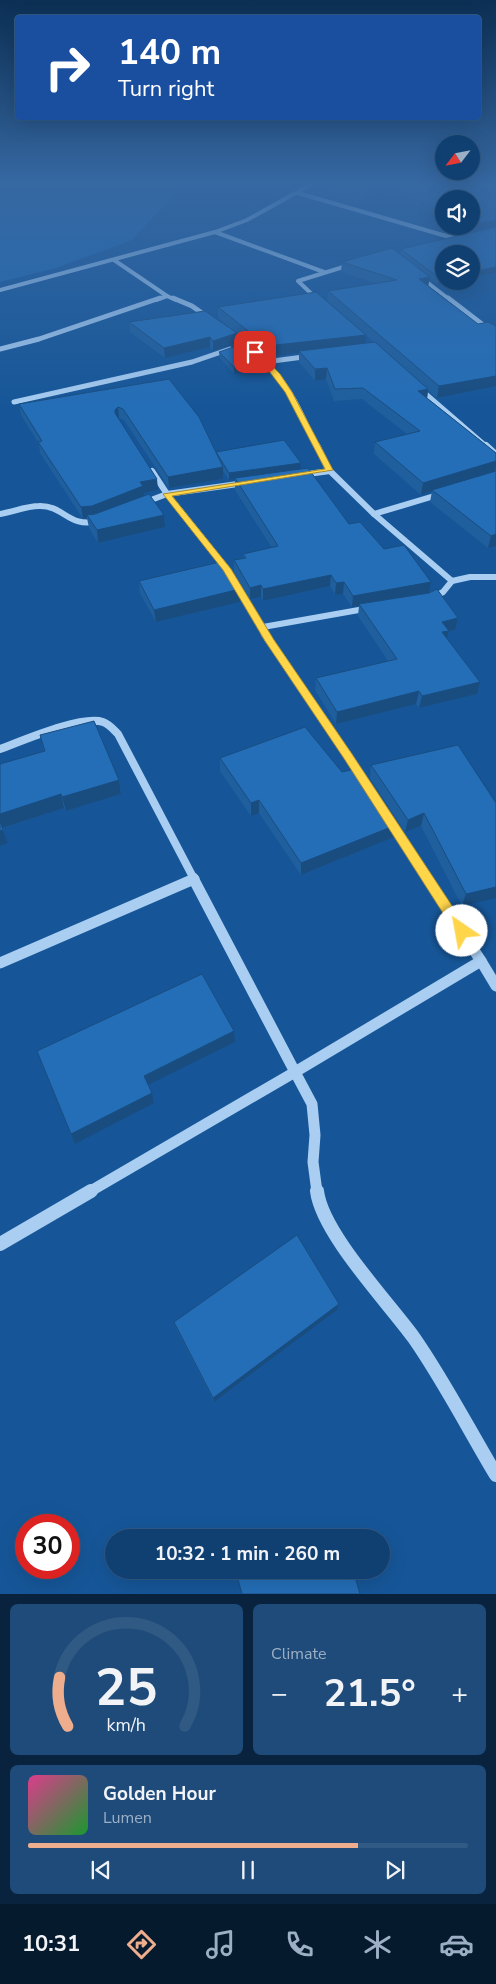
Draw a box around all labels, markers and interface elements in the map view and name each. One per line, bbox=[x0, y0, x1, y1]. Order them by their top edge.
text: 140 m bbox=[118, 29, 221, 76]
icon: right bbox=[35, 35, 100, 100]
text: Turn right bbox=[118, 74, 214, 104]
north arrow bbox=[435, 135, 480, 180]
map controls bbox=[435, 135, 480, 290]
button: sound bbox=[435, 190, 480, 235]
button: layers bbox=[435, 245, 480, 290]
pin bbox=[234, 331, 276, 373]
icon: arrive bbox=[241, 338, 269, 366]
position arrow bbox=[435, 904, 487, 956]
speed limit sign: 30 bbox=[15, 1514, 80, 1579]
text: 10:32 · 1 min · 260 m bbox=[155, 1541, 340, 1567]
text: Climate bbox=[271, 1643, 326, 1665]
text: 25 bbox=[95, 1652, 158, 1723]
text: 21.5° bbox=[323, 1668, 416, 1719]
text: − bbox=[271, 1675, 288, 1713]
text: + bbox=[451, 1675, 468, 1713]
text: km/h bbox=[107, 1713, 146, 1737]
text: Golden Hour bbox=[103, 1781, 216, 1807]
text: Lumen bbox=[103, 1807, 152, 1829]
icon: previous bbox=[87, 1856, 115, 1884]
icon: pause bbox=[234, 1856, 262, 1884]
icon: next bbox=[381, 1856, 409, 1884]
icon: directions bbox=[124, 1927, 159, 1962]
icon: music bbox=[203, 1927, 238, 1962]
icon: phone bbox=[282, 1927, 317, 1962]
icon: climate bbox=[360, 1927, 395, 1962]
icon: car bbox=[439, 1927, 474, 1962]
text: 10:31 bbox=[22, 1929, 80, 1959]

